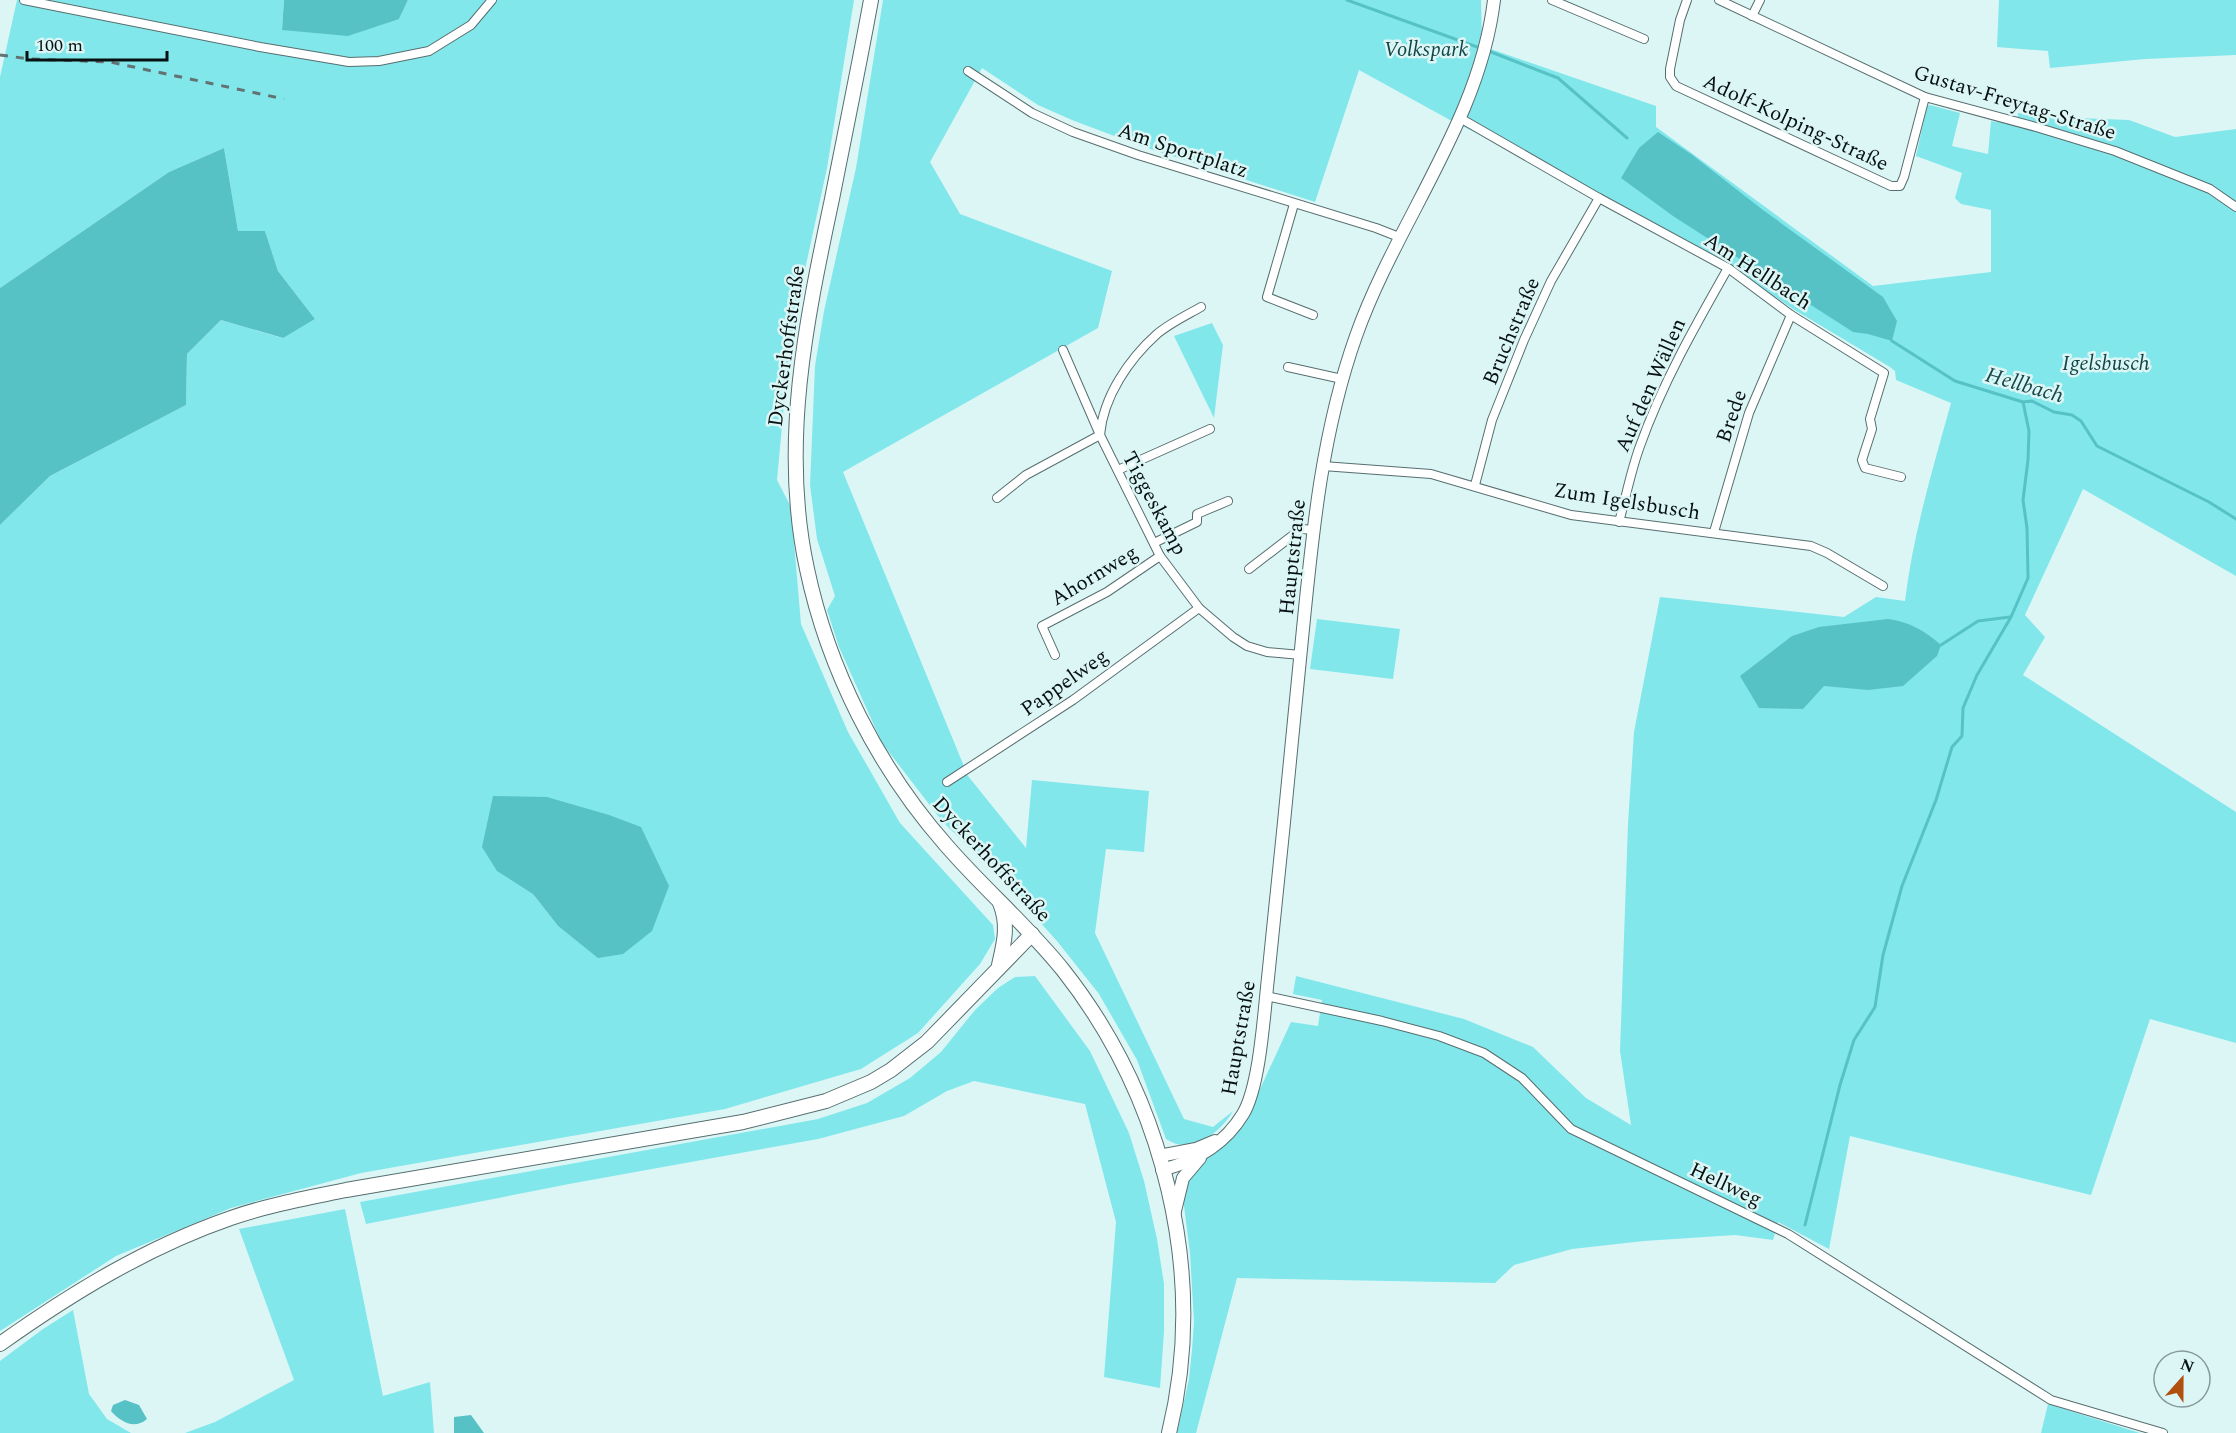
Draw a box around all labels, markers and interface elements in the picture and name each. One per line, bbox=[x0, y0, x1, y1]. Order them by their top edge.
scale bar bbox=[27, 24, 166, 62]
text: 100 m bbox=[36, 32, 83, 59]
park label: Volkspark bbox=[1384, 34, 1469, 66]
street label: Gustav-Freytag-Straße bbox=[1909, 57, 2120, 149]
street label: Adolf-Kolping-Straße bbox=[1697, 66, 1894, 180]
street label: Am Sportplatz bbox=[1113, 115, 1252, 187]
street label: Am Hellbach bbox=[1697, 225, 1818, 319]
street label: Dyckerhoffstraße bbox=[760, 263, 814, 429]
street label: Bruchstraße bbox=[1475, 272, 1549, 390]
street label: Auf den Wällen bbox=[1607, 313, 1695, 458]
park label: Igelsbusch bbox=[2062, 348, 2150, 380]
water label: Hellbach bbox=[1982, 359, 2068, 412]
street label: Brede bbox=[1708, 385, 1756, 447]
street label: Tiggeskamp bbox=[1113, 446, 1195, 561]
street label: Zum Igelsbusch bbox=[1551, 475, 1703, 529]
street label: Hauptstraße bbox=[1271, 497, 1315, 617]
street label: Ahornweg bbox=[1045, 537, 1144, 615]
street label: Pappelweg bbox=[1014, 641, 1115, 725]
street label: Dyckerhoffstraße bbox=[924, 789, 1058, 930]
street label: Hauptstraße bbox=[1213, 978, 1265, 1098]
street label: Hellweg bbox=[1684, 1154, 1767, 1216]
north arrow bbox=[2152, 1349, 2212, 1409]
text: N bbox=[2177, 1352, 2197, 1379]

